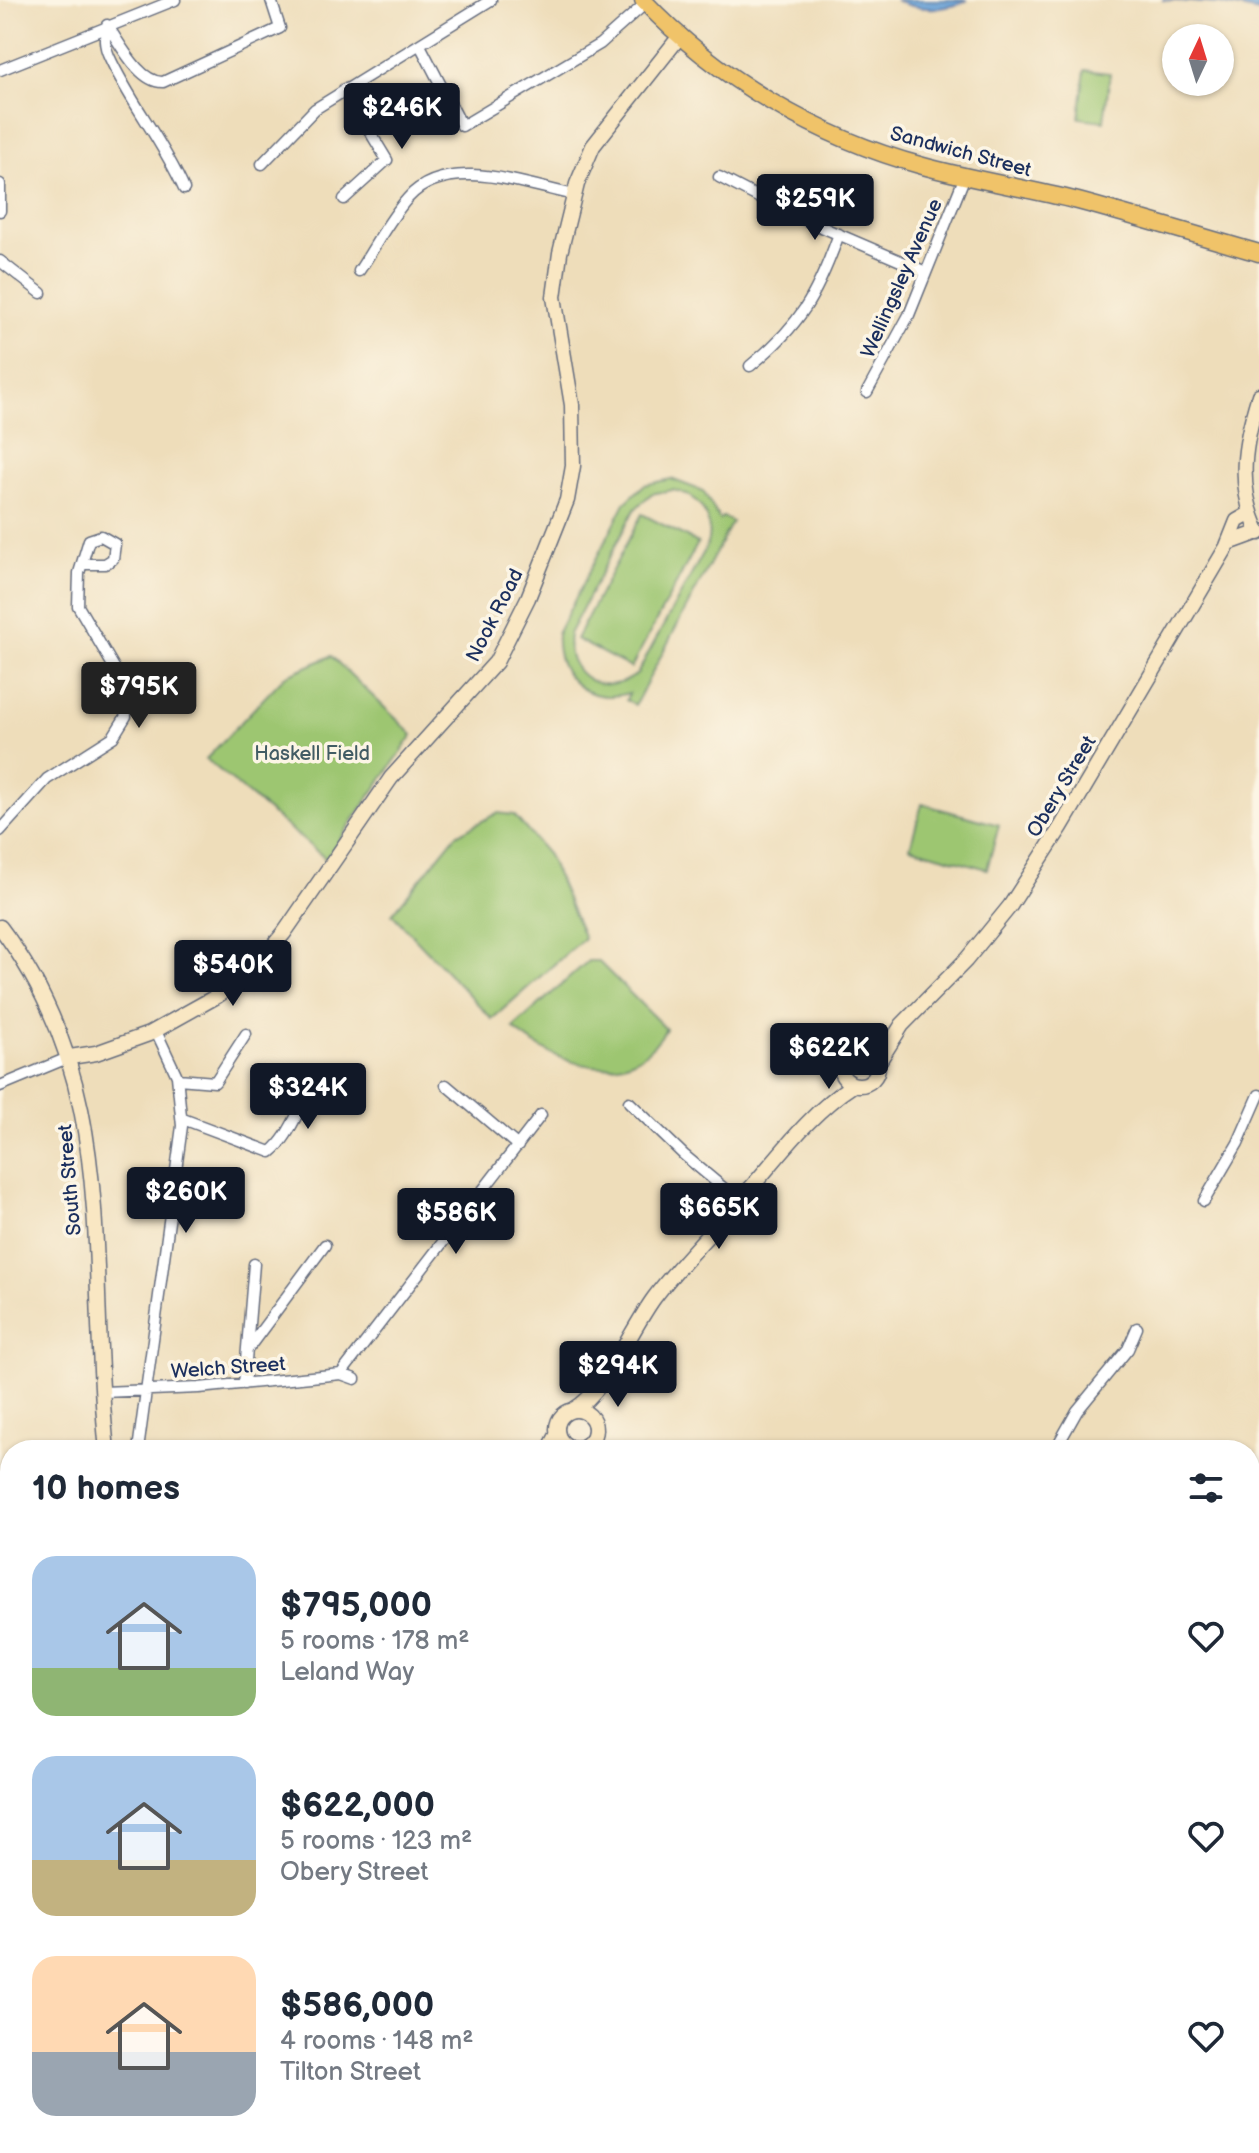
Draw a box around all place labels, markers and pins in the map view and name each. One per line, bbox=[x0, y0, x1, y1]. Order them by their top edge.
pin: $246K bbox=[346, 83, 458, 151]
pin: $259K bbox=[759, 174, 871, 242]
pin: $795K bbox=[83, 662, 195, 730]
pin: $540K bbox=[177, 940, 289, 1008]
pin: $622K bbox=[773, 1023, 885, 1091]
pin: $324K bbox=[252, 1063, 364, 1131]
pin: $260K bbox=[130, 1167, 242, 1235]
pin: $665K bbox=[663, 1183, 775, 1251]
pin: $586K bbox=[400, 1188, 512, 1256]
pin: $294K bbox=[562, 1341, 674, 1409]

